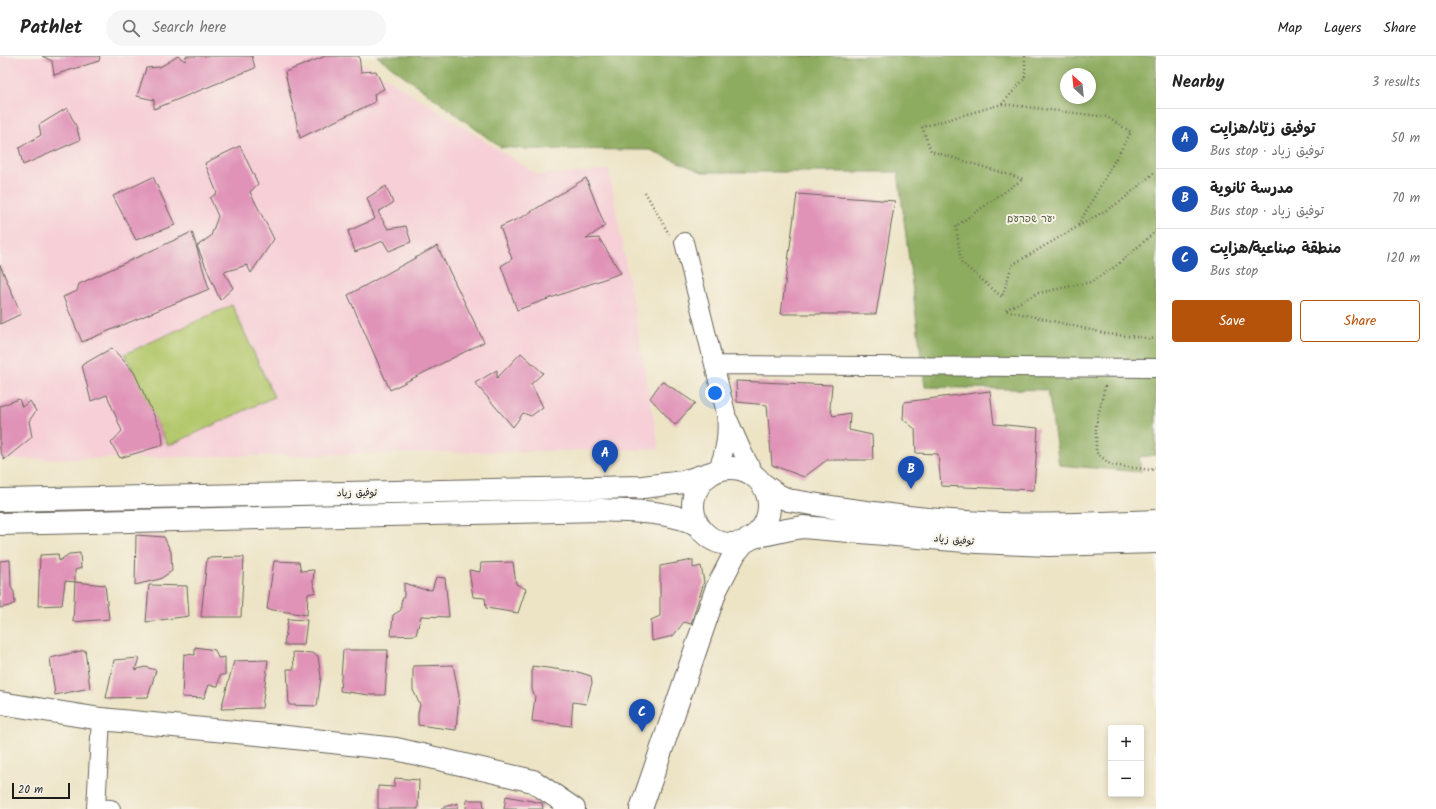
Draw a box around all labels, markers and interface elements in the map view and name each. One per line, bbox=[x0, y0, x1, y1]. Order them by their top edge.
search box bbox=[106, 10, 386, 46]
text: Pathlet bbox=[20, 13, 82, 43]
text: Search here bbox=[152, 16, 226, 40]
icon: search bbox=[120, 17, 142, 39]
text: Map bbox=[1278, 17, 1302, 39]
text: Layers bbox=[1324, 17, 1362, 39]
text: Share bbox=[1384, 17, 1416, 39]
north arrow bbox=[1060, 68, 1096, 104]
text: Nearby bbox=[1172, 69, 1224, 96]
text: 3 results bbox=[1372, 72, 1420, 93]
text: توفيق زيّاد/هزايِت bbox=[1210, 117, 1315, 141]
text: A bbox=[1181, 128, 1189, 149]
text: 50 m bbox=[1391, 128, 1420, 149]
text: Bus stop · توفيق زياد bbox=[1210, 141, 1324, 162]
text: مدرسة ثانوية bbox=[1210, 177, 1293, 201]
text: B bbox=[1181, 188, 1189, 209]
text: 70 m bbox=[1392, 188, 1420, 209]
text: Bus stop · توفيق زياد bbox=[1210, 201, 1324, 222]
park label: יער שפרעם bbox=[1007, 211, 1055, 227]
text: منطقة صناعية/هزايِت bbox=[1210, 237, 1341, 261]
text: C bbox=[1181, 248, 1189, 269]
text: 120 m bbox=[1386, 248, 1420, 269]
text: Bus stop bbox=[1210, 261, 1258, 282]
button: Save bbox=[1172, 300, 1292, 342]
button: Share bbox=[1300, 300, 1420, 342]
your location bbox=[705, 383, 725, 403]
pin: A bbox=[592, 440, 618, 473]
pin: B bbox=[898, 456, 924, 489]
street label: توفيق زياد bbox=[337, 485, 377, 501]
street label: توفيق زياد bbox=[933, 530, 975, 550]
pin: C bbox=[629, 699, 655, 732]
map controls bbox=[1108, 725, 1144, 797]
button: + bbox=[1108, 725, 1144, 761]
button: − bbox=[1108, 761, 1144, 797]
scale bar bbox=[12, 781, 70, 800]
text: 20 m bbox=[18, 781, 43, 799]

